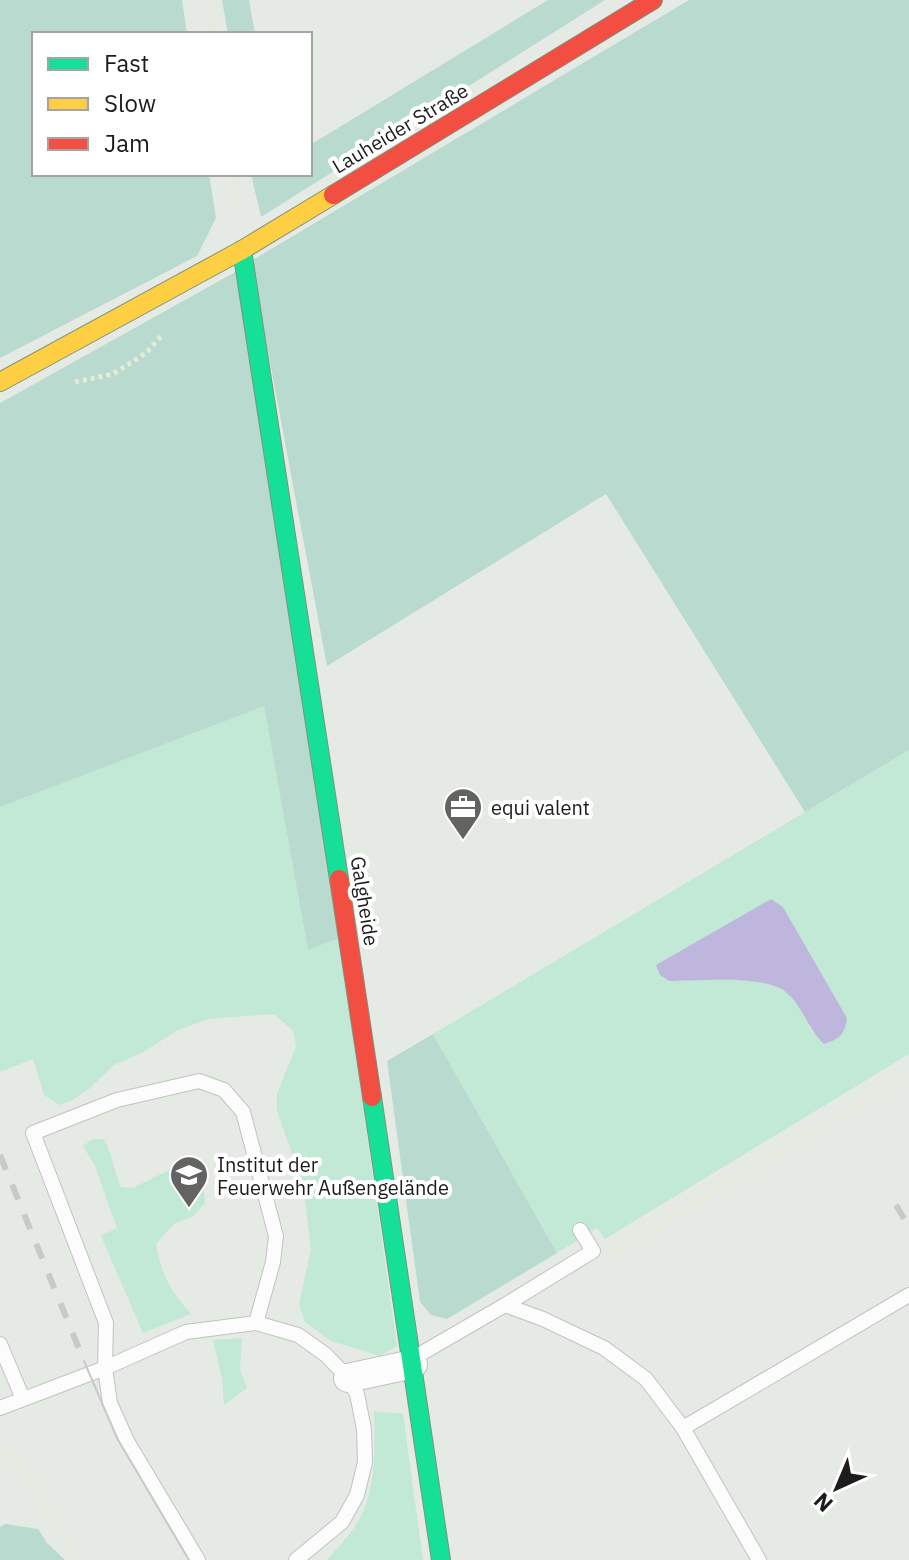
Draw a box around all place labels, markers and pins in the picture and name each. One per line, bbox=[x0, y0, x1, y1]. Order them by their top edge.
office icon: equi valent bbox=[442, 786, 484, 841]
place label: equi valent bbox=[491, 794, 590, 821]
place label: Institut der Feuerwehr Außengelände bbox=[217, 1151, 449, 1201]
school or university icon: Institut der Feuerwehr Außengelände bbox=[168, 1154, 210, 1209]

